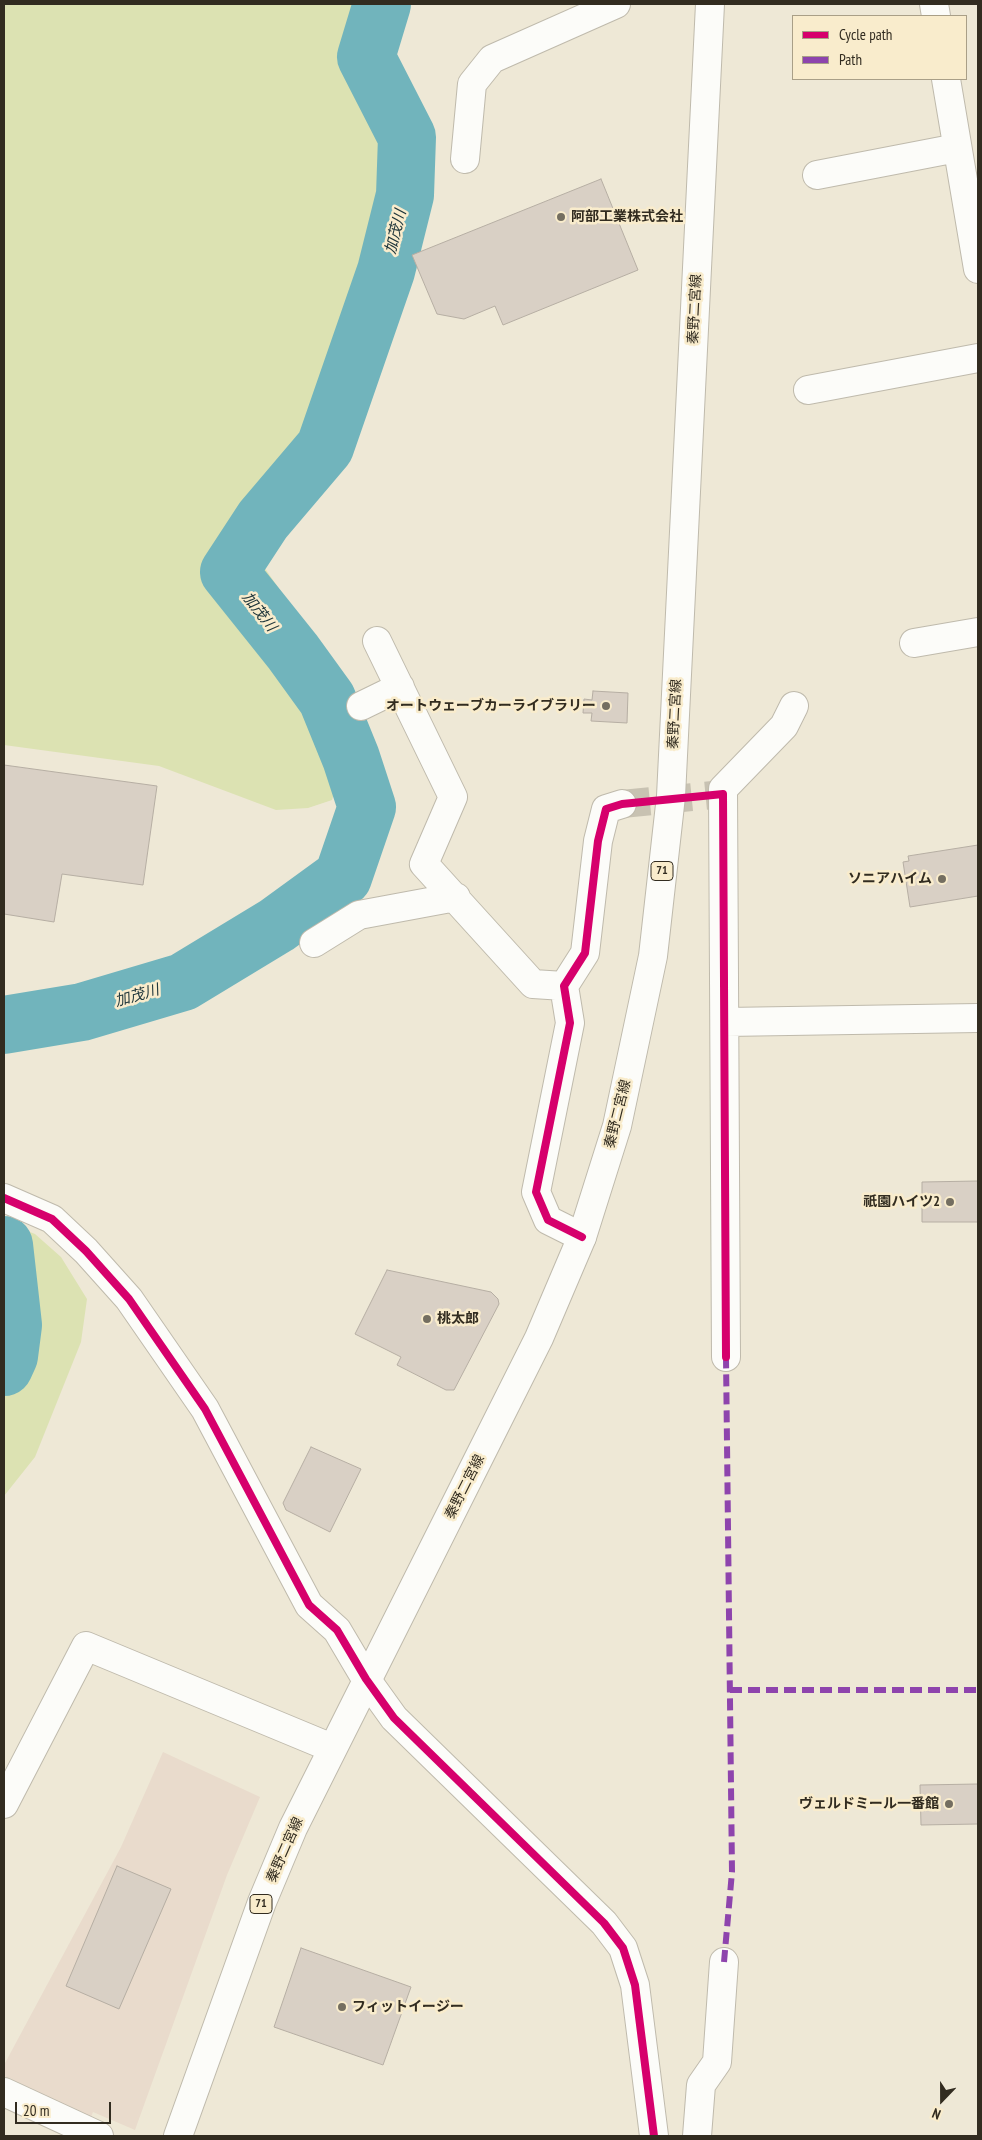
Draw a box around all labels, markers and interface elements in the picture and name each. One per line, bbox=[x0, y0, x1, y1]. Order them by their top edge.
legend bbox=[792, 15, 967, 80]
text: Cycle path bbox=[839, 25, 892, 44]
text: Path bbox=[839, 50, 862, 69]
water label: 加茂川 bbox=[382, 208, 410, 256]
place label: 阿部工業株式会社 bbox=[571, 209, 683, 225]
marker: 阿部工業株式会社 bbox=[555, 211, 567, 223]
street label: 秦野二宮線 bbox=[685, 274, 705, 344]
water label: 加茂川 bbox=[238, 589, 280, 635]
street label: 秦野二宮線 bbox=[665, 679, 685, 749]
place label: オートウェーブカーライブラリー bbox=[386, 698, 596, 714]
marker: オートウェーブカーライブラリー bbox=[600, 700, 612, 712]
road number: 71 bbox=[651, 861, 673, 880]
place label: ソニアハイム bbox=[848, 871, 932, 887]
marker: ソニアハイム bbox=[936, 873, 948, 885]
water label: 加茂川 bbox=[113, 981, 161, 1011]
street label: 秦野二宮線 bbox=[601, 1078, 635, 1150]
place label: 祇園ハイツ2 bbox=[863, 1194, 940, 1210]
marker: 祇園ハイツ2 bbox=[944, 1196, 956, 1208]
place label: 桃太郎 bbox=[437, 1311, 479, 1327]
marker: 桃太郎 bbox=[421, 1313, 433, 1325]
street label: 秦野二宮線 bbox=[442, 1452, 488, 1522]
place label: ヴェルドミール一番館 bbox=[799, 1796, 939, 1812]
marker: ヴェルドミール一番館 bbox=[943, 1798, 955, 1810]
street label: 秦野二宮線 bbox=[263, 1815, 307, 1885]
road number: 71 bbox=[250, 1895, 272, 1914]
place label: フィットイージー bbox=[352, 1999, 464, 2015]
marker: フィットイージー bbox=[336, 2001, 348, 2013]
north arrow bbox=[917, 2075, 967, 2125]
scale bar bbox=[18, 2092, 114, 2124]
text: 20 m bbox=[23, 2101, 49, 2120]
text: N bbox=[930, 2104, 943, 2124]

